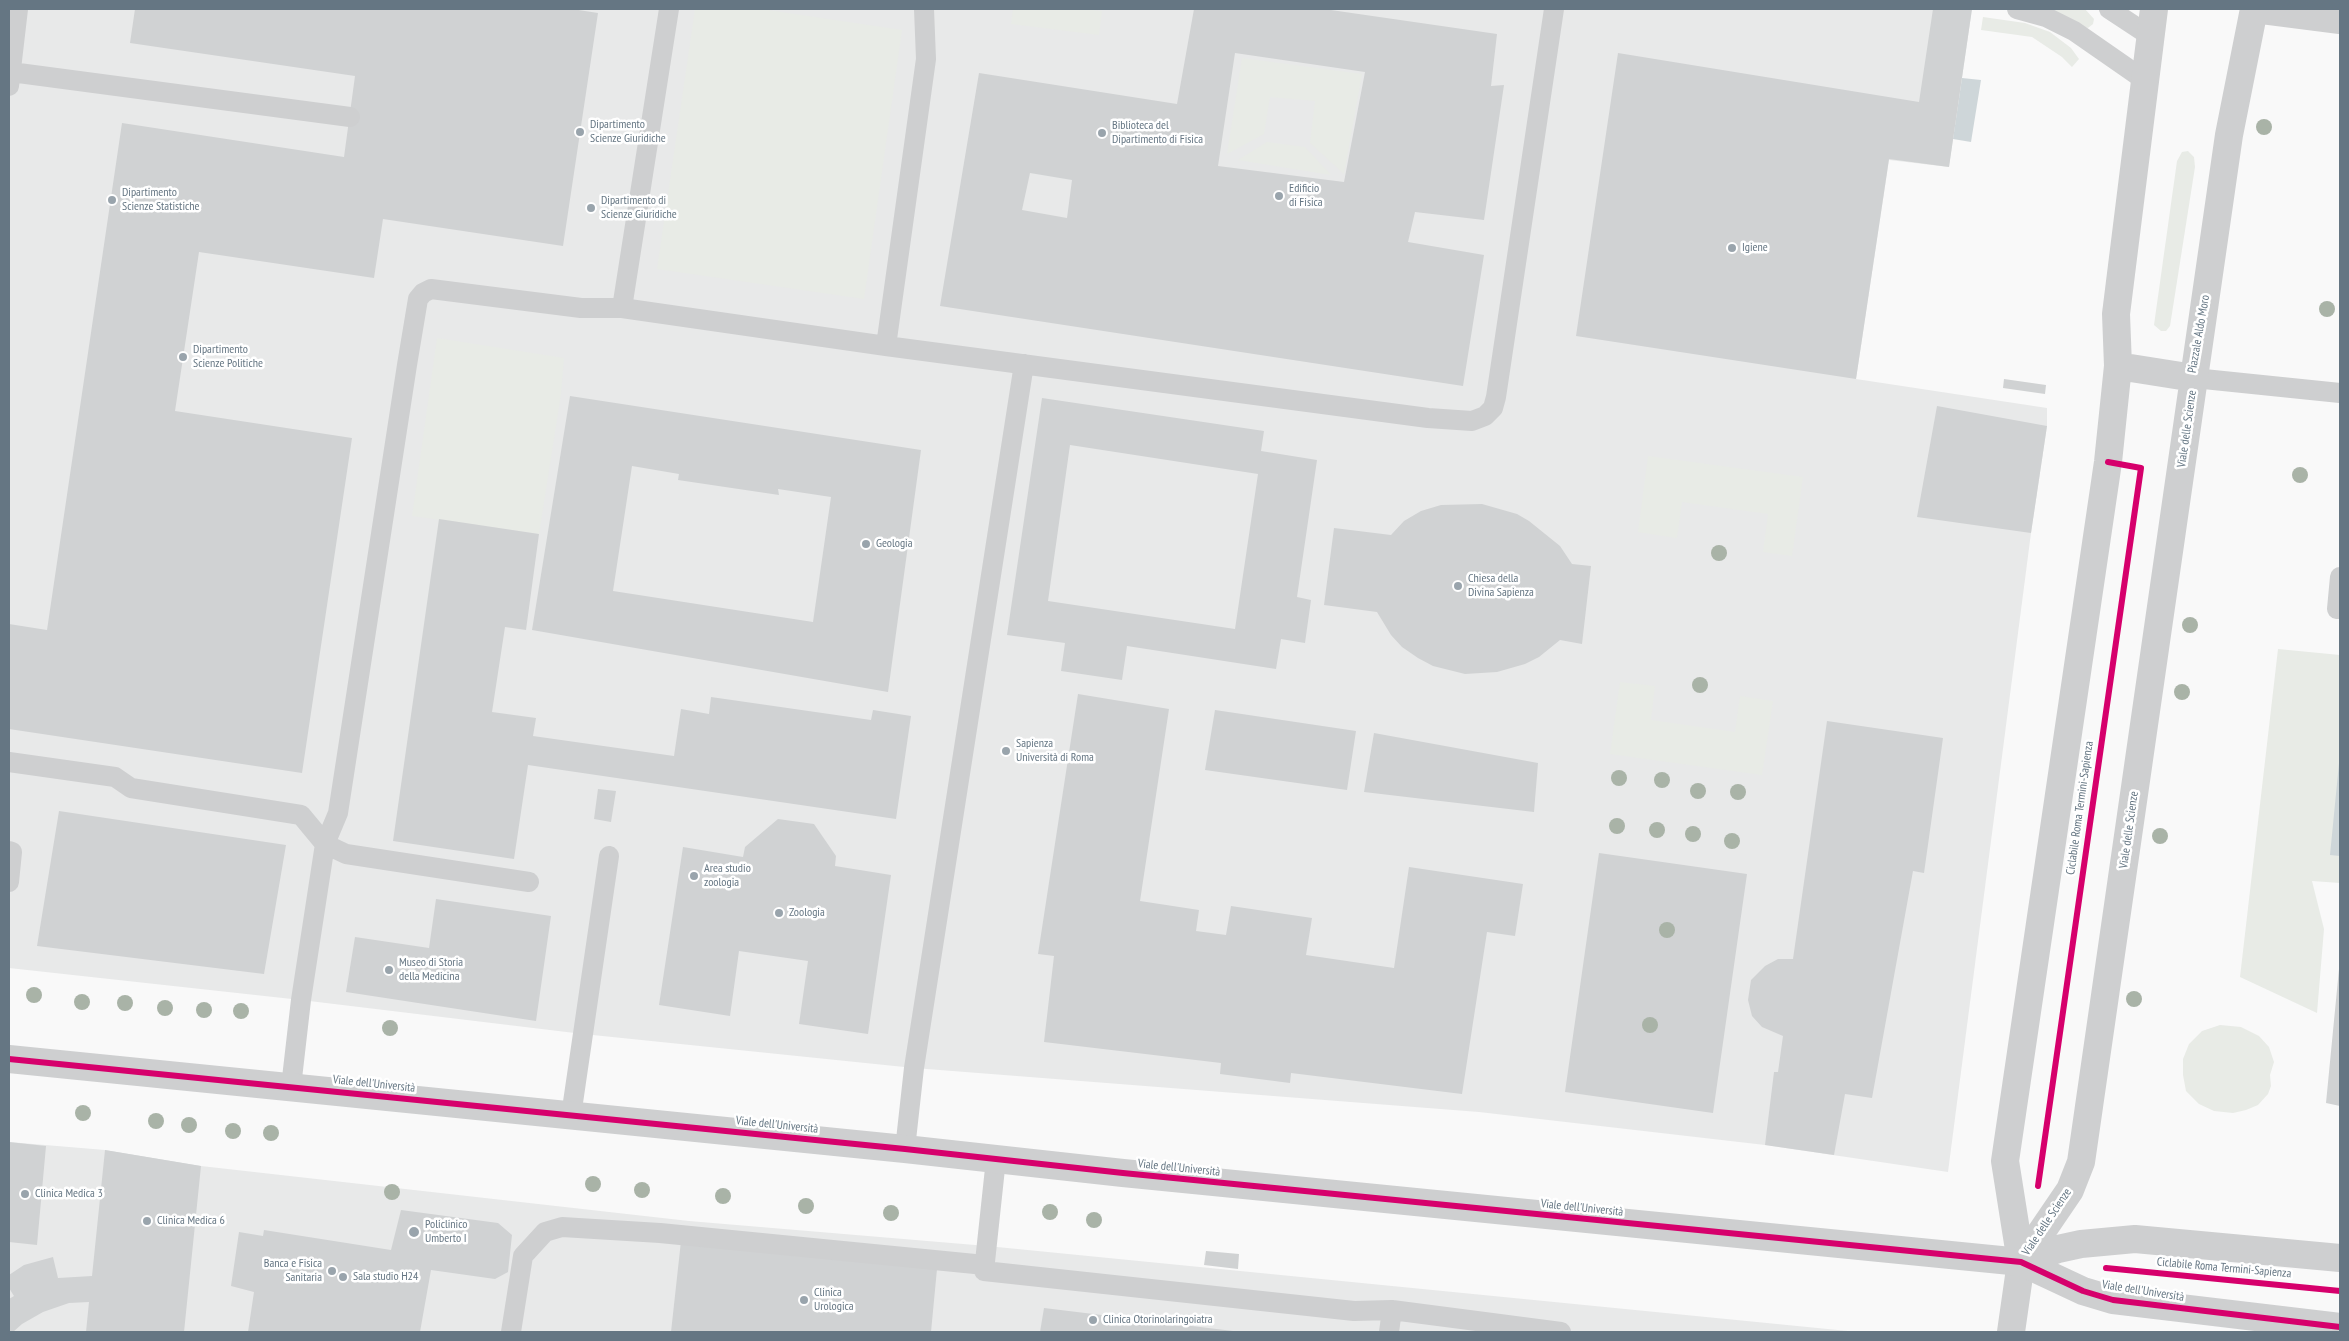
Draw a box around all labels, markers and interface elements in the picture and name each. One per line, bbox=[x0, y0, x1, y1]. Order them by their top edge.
place label: Dipartimento Scienze Giuridiche bbox=[590, 118, 666, 146]
place label: Biblioteca del Dipartimento di Fisica bbox=[1112, 119, 1203, 147]
marker: Dipartimento Scienze Giuridiche bbox=[574, 126, 586, 138]
marker: Biblioteca del Dipartimento di Fisica bbox=[1096, 127, 1108, 139]
place label: Edificio di Fisica bbox=[1289, 182, 1323, 210]
place label: Dipartimento Scienze Statistiche bbox=[122, 186, 200, 214]
marker: Edificio di Fisica bbox=[1273, 190, 1285, 202]
marker: Dipartimento Scienze Statistiche bbox=[106, 194, 118, 206]
place label: Dipartimento di Scienze Giuridiche bbox=[601, 194, 677, 222]
marker: Dipartimento di Scienze Giuridiche bbox=[585, 202, 597, 214]
place label: Igiene bbox=[1742, 241, 1768, 255]
marker: Igiene bbox=[1726, 242, 1738, 254]
street label: Piazzale Aldo Moro bbox=[2185, 294, 2213, 374]
place label: Dipartimento Scienze Politiche bbox=[193, 343, 263, 371]
marker: Dipartimento Scienze Politiche bbox=[177, 351, 189, 363]
street label: Viale delle Scienze bbox=[2174, 389, 2200, 469]
place label: Geologia bbox=[876, 537, 913, 551]
marker: Geologia bbox=[860, 538, 872, 550]
place label: Chiesa della Divina Sapienza bbox=[1468, 572, 1534, 600]
marker: Chiesa della Divina Sapienza bbox=[1452, 580, 1464, 592]
place label: Sapienza Università di Roma bbox=[1016, 737, 1094, 765]
street label: Ciclabile Roma Termini-Sapienza bbox=[2063, 740, 2097, 876]
marker: Sapienza Università di Roma bbox=[1000, 745, 1012, 757]
street label: Viale delle Scienze bbox=[2116, 790, 2142, 870]
place label: Area studio zoologia bbox=[704, 862, 751, 890]
marker: Area studio zoologia bbox=[688, 870, 700, 882]
place label: Zoologia bbox=[789, 906, 825, 920]
marker: Zoologia bbox=[773, 907, 785, 919]
place label: Museo di Storia della Medicina bbox=[399, 956, 463, 984]
marker: Museo di Storia della Medicina bbox=[383, 964, 395, 976]
street label: Viale dell'Università bbox=[332, 1073, 416, 1095]
street label: Viale dell'Università bbox=[735, 1114, 819, 1136]
street label: Viale dell'Università bbox=[1137, 1157, 1221, 1179]
street label: Viale delle Scienze bbox=[2019, 1186, 2075, 1258]
place label: Clinica Medica 3 bbox=[35, 1187, 103, 1201]
marker: Clinica Medica 3 bbox=[19, 1188, 31, 1200]
street label: Viale dell'Università bbox=[1540, 1197, 1624, 1219]
place label: Clinica Medica 6 bbox=[157, 1214, 225, 1228]
marker: Clinica Medica 6 bbox=[141, 1215, 153, 1227]
place label: Policlinico Umberto I bbox=[425, 1218, 467, 1246]
marker: Policlinico Umberto I bbox=[407, 1225, 421, 1239]
street label: Ciclabile Roma Termini-Sapienza bbox=[2156, 1255, 2292, 1281]
place label: Banca e Fisica Sanitaria bbox=[264, 1257, 322, 1285]
marker: Banca e Fisica Sanitaria bbox=[326, 1265, 338, 1277]
place label: Sala studio H24 bbox=[353, 1270, 418, 1284]
marker: Sala studio H24 bbox=[337, 1271, 349, 1283]
street label: Viale dell'Università bbox=[2101, 1277, 2185, 1305]
place label: Clinica Urologica bbox=[814, 1286, 854, 1314]
marker: Clinica Urologica bbox=[798, 1294, 810, 1306]
place label: Clinica Otorinolaringoiatra bbox=[1103, 1313, 1213, 1327]
marker: Clinica Otorinolaringoiatra bbox=[1087, 1314, 1099, 1326]

